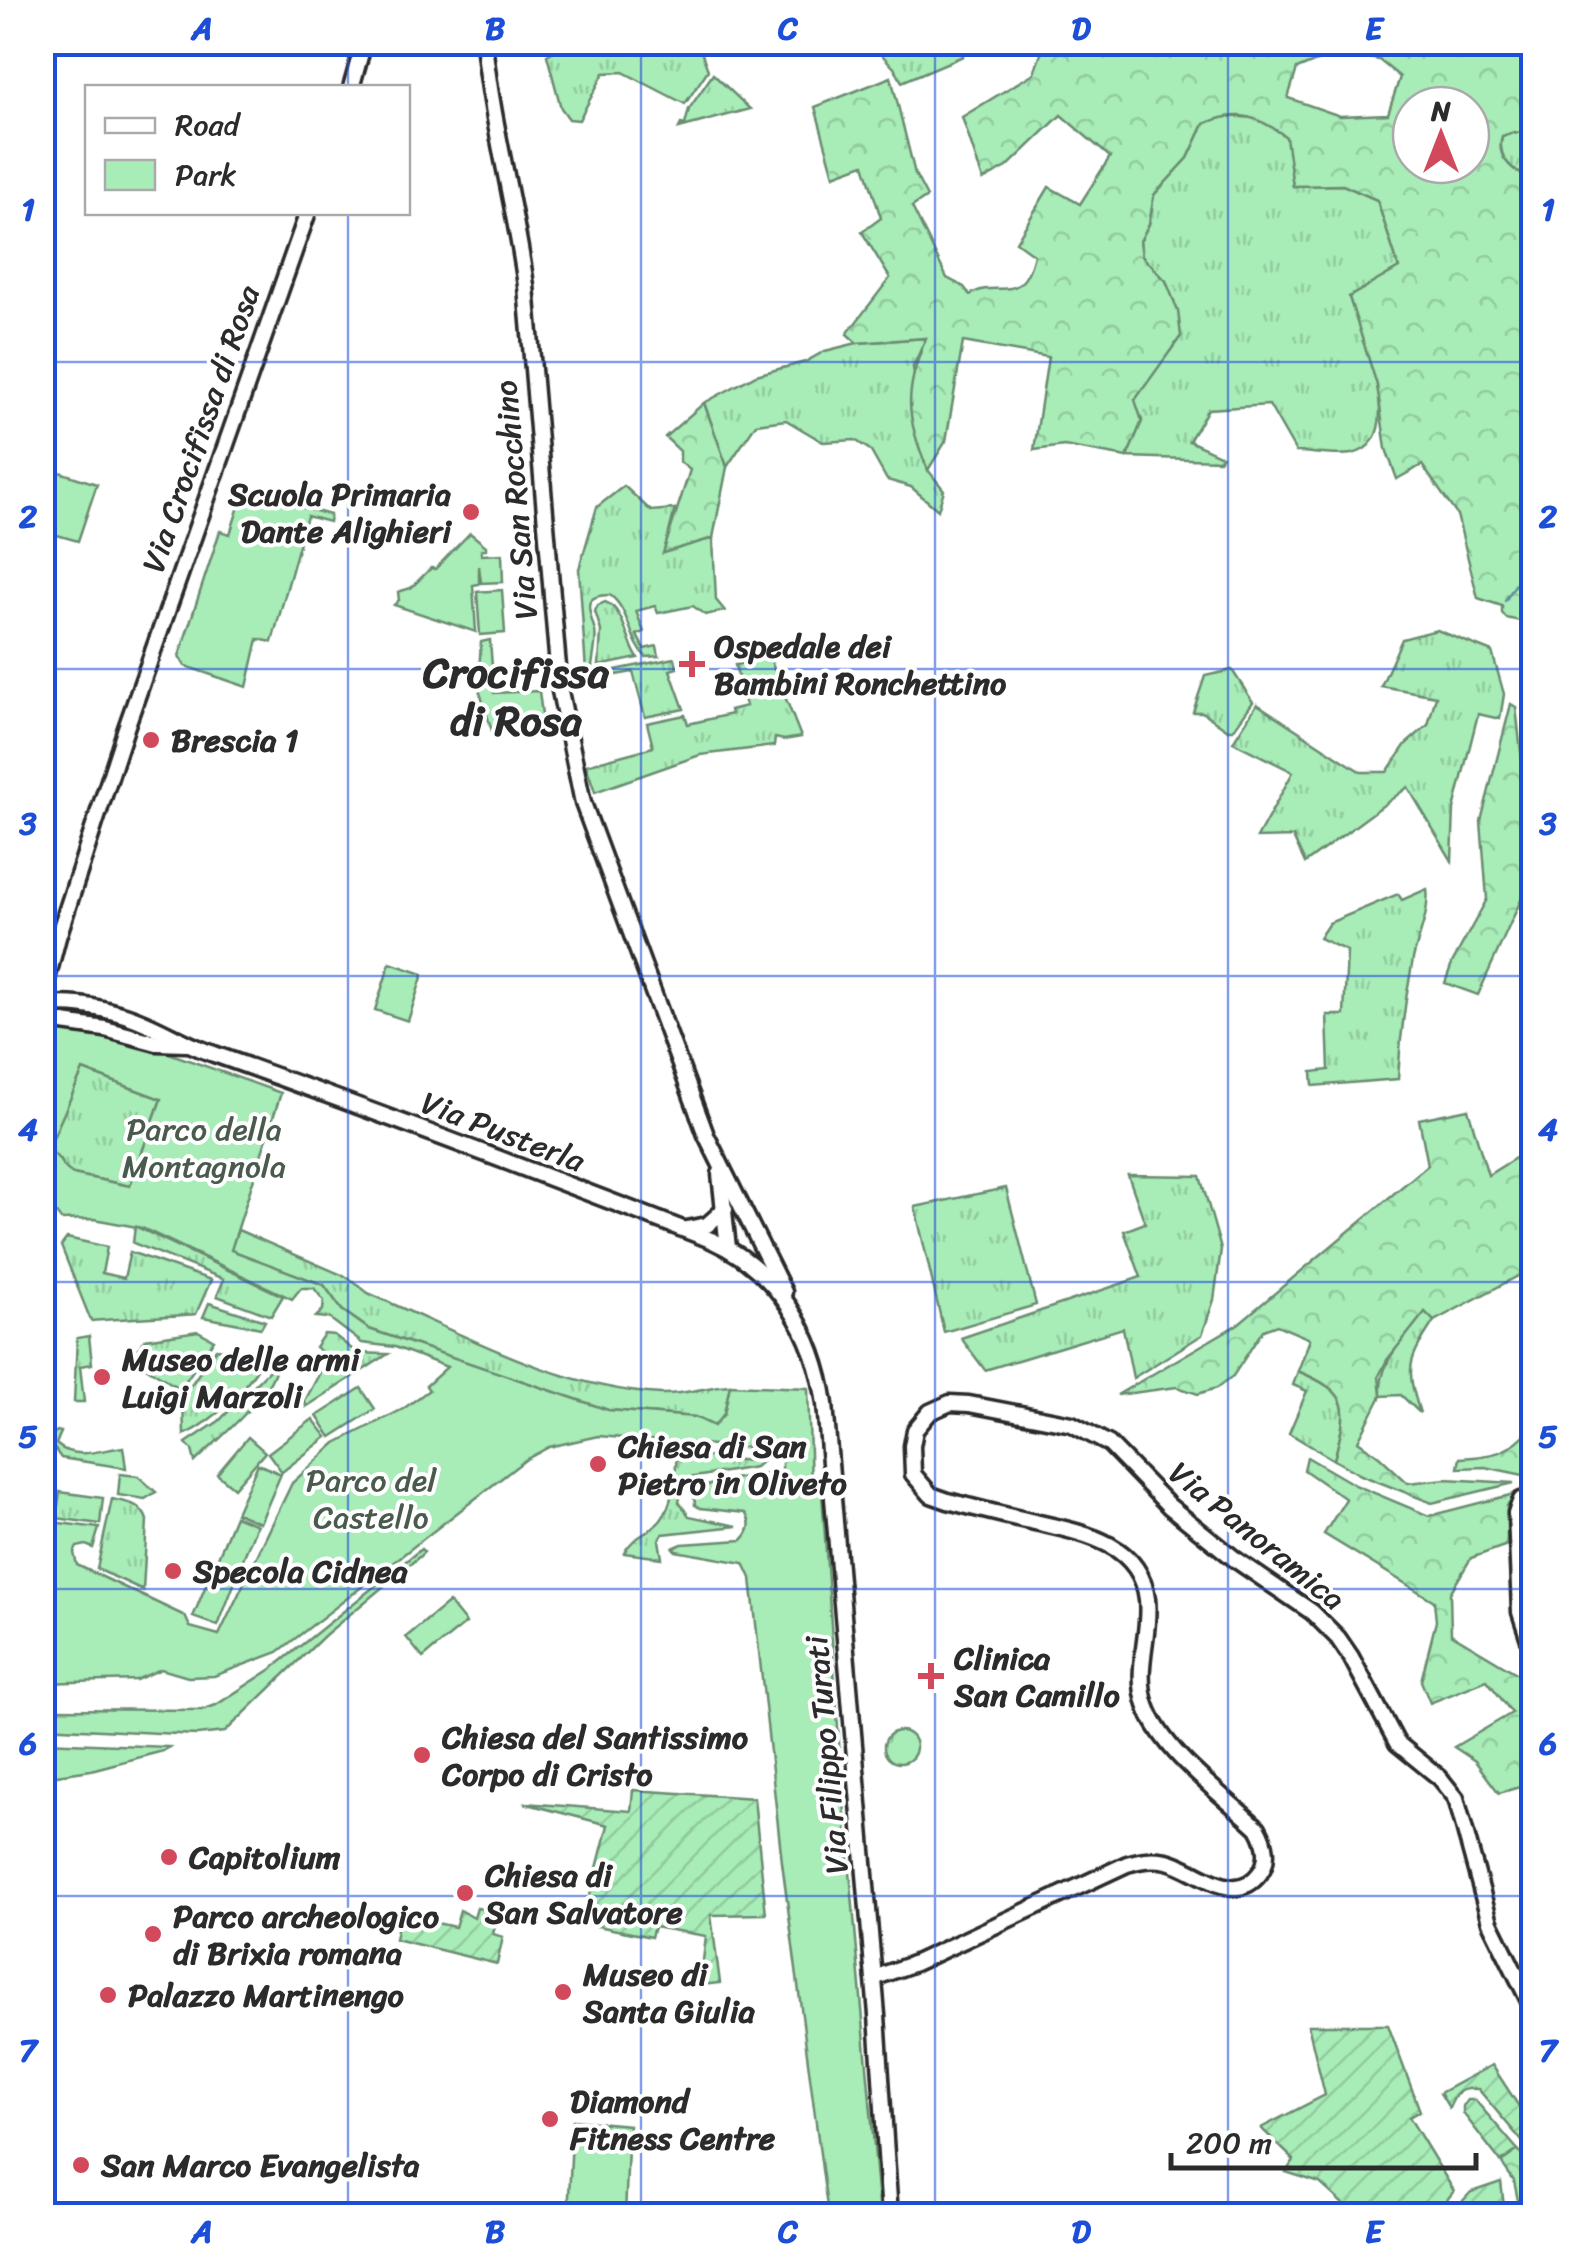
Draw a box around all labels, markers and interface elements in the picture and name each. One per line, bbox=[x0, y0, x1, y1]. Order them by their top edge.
text: A bbox=[190, 0, 213, 57]
text: B bbox=[485, 0, 505, 57]
text: C bbox=[777, 0, 799, 57]
text: D bbox=[1071, 0, 1091, 57]
text: E bbox=[1365, 0, 1385, 57]
legend bbox=[85, 85, 410, 215]
north arrow bbox=[1391, 85, 1491, 185]
text: N bbox=[1430, 86, 1451, 135]
text: Road bbox=[175, 98, 242, 152]
text: Park bbox=[175, 148, 237, 202]
text: 1 bbox=[21, 181, 35, 238]
text: 1 bbox=[1541, 181, 1555, 238]
street label: Via Crocifissa di Rosa bbox=[125, 277, 277, 580]
street label: Via San Rocchino bbox=[477, 378, 555, 622]
place label: Scuola Primaria Dante Alighieri bbox=[227, 466, 452, 560]
text: 2 bbox=[19, 488, 38, 545]
text: 2 bbox=[1539, 488, 1558, 545]
marker: Scuola Primaria Dante Alighieri bbox=[460, 501, 482, 523]
place label: Ospedale dei Bambini Ronchettino bbox=[714, 618, 1007, 712]
district label: Crocifissa di Rosa bbox=[422, 636, 610, 758]
marker: Ospedale dei Bambini Ronchettino bbox=[679, 651, 705, 677]
place label: Brescia 1 bbox=[171, 712, 299, 769]
marker: Brescia 1 bbox=[140, 729, 162, 751]
text: 3 bbox=[18, 795, 37, 852]
text: 3 bbox=[1538, 795, 1557, 852]
street label: Via Pusterla bbox=[413, 1075, 594, 1190]
text: 4 bbox=[18, 1101, 38, 1158]
park label: Parco della Montagnola bbox=[122, 1101, 286, 1195]
text: 4 bbox=[1538, 1101, 1558, 1158]
place label: Museo delle armi Luigi Marzoli bbox=[121, 1331, 362, 1425]
marker: Museo delle armi Luigi Marzoli bbox=[91, 1366, 113, 1388]
text: 5 bbox=[18, 1408, 38, 1465]
text: 5 bbox=[1538, 1408, 1558, 1465]
place label: Chiesa di San Pietro in Oliveto bbox=[617, 1418, 847, 1512]
street label: Via Panoramica bbox=[1155, 1446, 1359, 1626]
park label: Parco del Castello bbox=[306, 1452, 437, 1546]
marker: Chiesa di San Pietro in Oliveto bbox=[587, 1453, 609, 1475]
place label: Specola Cidnea bbox=[192, 1543, 409, 1600]
marker: Specola Cidnea bbox=[162, 1560, 184, 1582]
place label: Clinica San Camillo bbox=[953, 1630, 1120, 1724]
street label: Via Filippo Turati bbox=[788, 1632, 866, 1876]
marker: Clinica San Camillo bbox=[918, 1663, 944, 1689]
place label: Chiesa del Santissimo Corpo di Cristo bbox=[441, 1709, 749, 1803]
text: 6 bbox=[19, 1715, 37, 1772]
text: 6 bbox=[1539, 1715, 1557, 1772]
marker: Chiesa del Santissimo Corpo di Cristo bbox=[411, 1744, 433, 1766]
place label: Capitolium bbox=[188, 1829, 341, 1886]
marker: Capitolium bbox=[158, 1846, 180, 1868]
place label: Chiesa di San Salvatore bbox=[484, 1847, 683, 1941]
marker: Chiesa di San Salvatore bbox=[454, 1882, 476, 1904]
place label: Parco archeologico di Brixia romana bbox=[173, 1888, 440, 1982]
marker: Parco archeologico di Brixia romana bbox=[142, 1923, 164, 1945]
place label: Museo di Santa Giulia bbox=[582, 1946, 756, 2040]
place label: Palazzo Martinengo bbox=[128, 1967, 405, 2024]
marker: Museo di Santa Giulia bbox=[552, 1981, 574, 2003]
marker: Palazzo Martinengo bbox=[97, 1984, 119, 2006]
text: 7 bbox=[19, 2022, 40, 2079]
text: 7 bbox=[1539, 2022, 1560, 2079]
place label: Diamond Fitness Centre bbox=[569, 2073, 776, 2167]
marker: Diamond Fitness Centre bbox=[539, 2108, 561, 2130]
scale bar bbox=[1171, 2108, 1476, 2170]
text: 200 m bbox=[1186, 2116, 1272, 2170]
place label: San Marco Evangelista bbox=[100, 2137, 420, 2194]
marker: San Marco Evangelista bbox=[70, 2154, 92, 2176]
text: A bbox=[190, 2203, 213, 2258]
text: B bbox=[485, 2203, 505, 2258]
text: C bbox=[777, 2203, 799, 2258]
text: D bbox=[1071, 2203, 1091, 2258]
text: E bbox=[1365, 2203, 1385, 2258]

